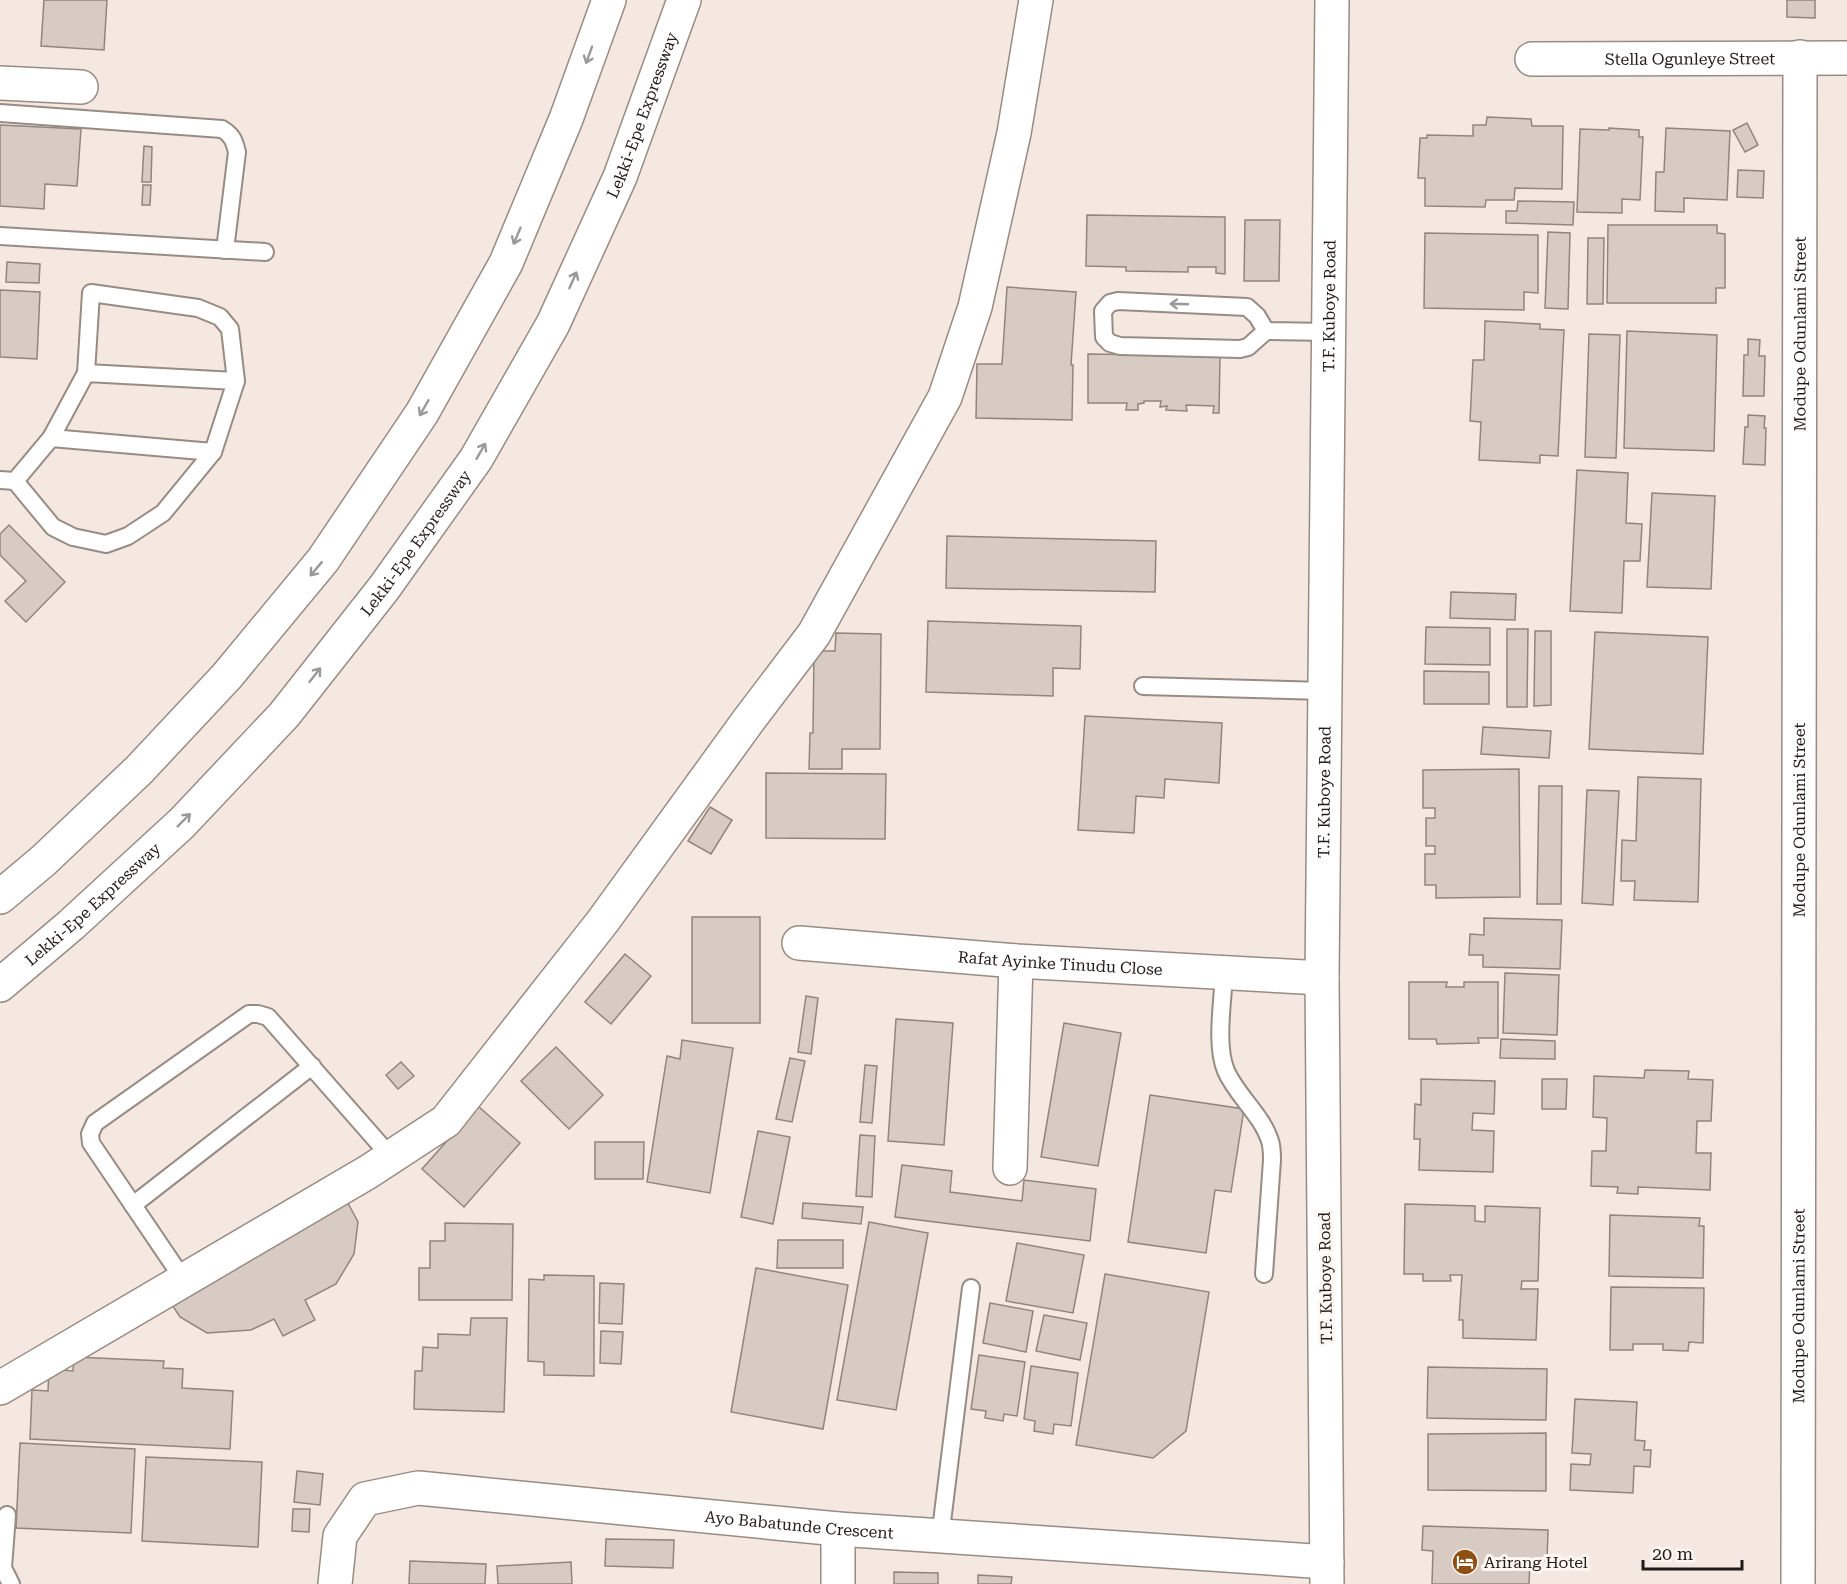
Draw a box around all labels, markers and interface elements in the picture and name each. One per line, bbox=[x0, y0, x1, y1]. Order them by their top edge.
street label: Lekki-Epe Expressway bbox=[603, 29, 682, 201]
one-way arrow bbox=[583, 45, 594, 64]
street label: Stella Ogunleye Street bbox=[1605, 49, 1775, 69]
one-way arrow bbox=[511, 227, 522, 245]
street label: Modupe Odunlami Street bbox=[1791, 236, 1810, 431]
street label: T.F. Kuboye Road bbox=[1319, 240, 1340, 372]
one-way arrow bbox=[568, 271, 580, 289]
one-way arrow bbox=[1170, 298, 1190, 309]
one-way arrow bbox=[418, 399, 430, 416]
one-way arrow bbox=[475, 443, 487, 460]
street label: Lekki-Epe Expressway bbox=[357, 466, 475, 620]
one-way arrow bbox=[309, 561, 322, 577]
one-way arrow bbox=[309, 668, 322, 684]
street label: Modupe Odunlami Street bbox=[1790, 722, 1809, 917]
street label: T.F. Kuboye Road bbox=[1314, 726, 1335, 858]
one-way arrow bbox=[177, 812, 192, 827]
street label: Lekki-Epe Expressway bbox=[21, 838, 165, 970]
street label: Rafat Ayinke Tinudu Close bbox=[957, 947, 1163, 979]
street label: Modupe Odunlami Street bbox=[1789, 1208, 1808, 1403]
street label: T.F. Kuboye Road bbox=[1315, 1212, 1336, 1344]
street label: Ayo Babatunde Crescent bbox=[704, 1507, 894, 1543]
scale bar bbox=[1643, 1533, 1742, 1571]
text: 20 m bbox=[1652, 1543, 1693, 1564]
hotel icon: Arirang Hotel bbox=[1450, 1547, 1480, 1577]
place label: Arirang Hotel bbox=[1484, 1553, 1588, 1572]

